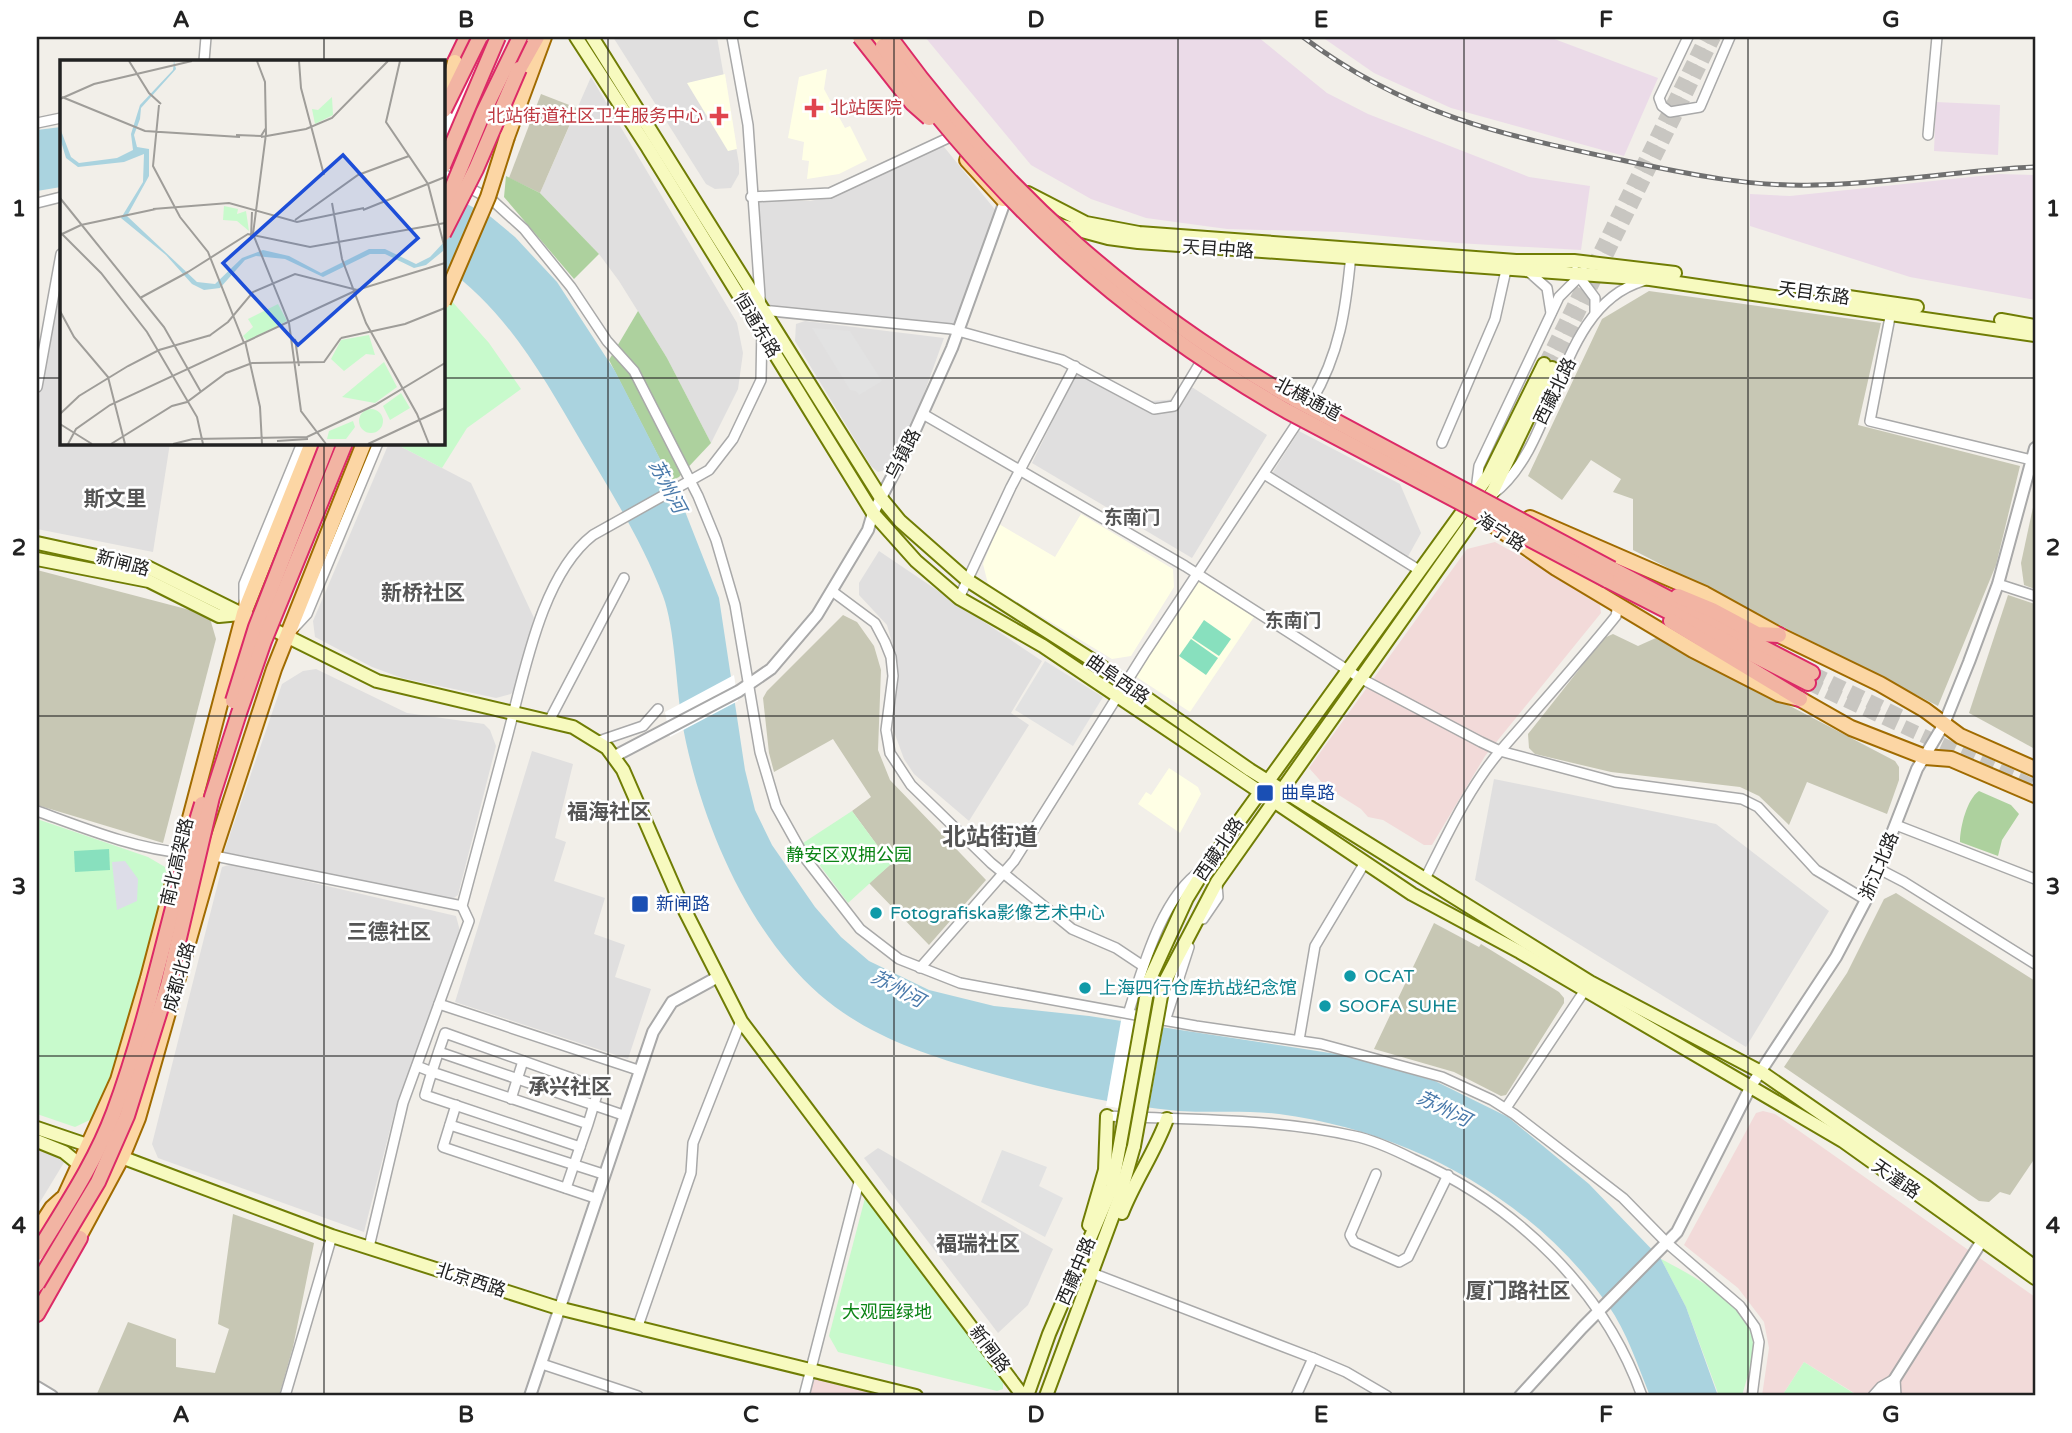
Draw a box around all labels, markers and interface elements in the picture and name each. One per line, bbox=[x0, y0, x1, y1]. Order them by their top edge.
text: A bbox=[172, 6, 190, 34]
text: B bbox=[458, 6, 474, 34]
text: C bbox=[743, 6, 759, 34]
text: D bbox=[1027, 6, 1045, 34]
text: E bbox=[1314, 6, 1328, 34]
text: F bbox=[1599, 6, 1613, 34]
text: G bbox=[1882, 6, 1900, 34]
inset map bbox=[60, 60, 444, 444]
place label: 北站医院 bbox=[830, 97, 902, 119]
marker: 北站医院 bbox=[804, 98, 824, 118]
place label: 北站街道社区卫生服务中心 bbox=[487, 105, 703, 127]
marker: 北站街道社区卫生服务中心 bbox=[709, 106, 729, 126]
text: 1 bbox=[12, 195, 26, 223]
text: 1 bbox=[2046, 195, 2060, 223]
street label: 天目中路 bbox=[1181, 236, 1255, 262]
street label: 天目东路 bbox=[1777, 277, 1851, 309]
street label: 恒通东路 bbox=[729, 288, 785, 362]
street label: 西藏北路 bbox=[1529, 354, 1581, 428]
street label: 北横通道 bbox=[1271, 372, 1345, 426]
street label: 乌镇路 bbox=[881, 425, 925, 483]
water label: 苏州河 bbox=[644, 456, 692, 520]
district label: 斯文里 bbox=[84, 487, 147, 512]
district label: 东南门 bbox=[1103, 507, 1161, 529]
street label: 海宁路 bbox=[1472, 508, 1530, 556]
text: 2 bbox=[12, 534, 26, 562]
text: 2 bbox=[2046, 534, 2060, 562]
street label: 新闸路 bbox=[94, 545, 152, 581]
district label: 新桥社区 bbox=[381, 581, 465, 606]
district label: 东南门 bbox=[1264, 610, 1322, 632]
street label: 曲阜西路 bbox=[1082, 649, 1154, 709]
place label: 曲阜路 bbox=[1281, 782, 1335, 804]
marker: 曲阜路 bbox=[1255, 783, 1275, 803]
district label: 福海社区 bbox=[567, 800, 651, 825]
street label: 西藏北路 bbox=[1190, 813, 1248, 885]
street label: 南北高架路 bbox=[156, 816, 198, 908]
district label: 北站街道 bbox=[942, 823, 1038, 852]
street label: 浙江北路 bbox=[1855, 829, 1903, 903]
park label: 静安区双拥公园 bbox=[786, 844, 912, 866]
text: 3 bbox=[12, 873, 26, 901]
text: 3 bbox=[2046, 873, 2060, 901]
place label: 新闸路 bbox=[656, 893, 710, 915]
marker: 新闸路 bbox=[630, 894, 650, 914]
place label: Fotografiska影像艺术中心 bbox=[890, 902, 1105, 924]
marker: Fotografiska影像艺术中心 bbox=[868, 905, 884, 921]
district label: 三德社区 bbox=[347, 920, 431, 945]
street label: 成都北路 bbox=[159, 939, 199, 1015]
place label: OCAT bbox=[1364, 965, 1414, 987]
water label: 苏州河 bbox=[867, 966, 931, 1014]
marker: OCAT bbox=[1342, 968, 1358, 984]
place label: 上海四行仓库抗战纪念馆 bbox=[1099, 977, 1297, 999]
marker: 上海四行仓库抗战纪念馆 bbox=[1077, 980, 1093, 996]
place label: SOOFA SUHE bbox=[1339, 995, 1457, 1017]
marker: SOOFA SUHE bbox=[1317, 998, 1333, 1014]
district label: 承兴社区 bbox=[528, 1075, 612, 1100]
water label: 苏州河 bbox=[1413, 1087, 1478, 1133]
street label: 天潼路 bbox=[1868, 1155, 1924, 1203]
text: 4 bbox=[12, 1212, 27, 1240]
text: 4 bbox=[2046, 1212, 2061, 1240]
district label: 福瑞社区 bbox=[936, 1232, 1020, 1257]
street label: 西藏中路 bbox=[1052, 1234, 1100, 1308]
street label: 北京西路 bbox=[433, 1258, 509, 1302]
district label: 厦门路社区 bbox=[1466, 1279, 1571, 1304]
park label: 大观园绿地 bbox=[842, 1301, 932, 1323]
street label: 新闸路 bbox=[965, 1321, 1015, 1377]
text: A bbox=[172, 1401, 190, 1429]
text: B bbox=[458, 1401, 474, 1429]
text: C bbox=[743, 1401, 759, 1429]
text: D bbox=[1027, 1401, 1045, 1429]
text: E bbox=[1314, 1401, 1328, 1429]
text: F bbox=[1599, 1401, 1613, 1429]
text: G bbox=[1882, 1401, 1900, 1429]

